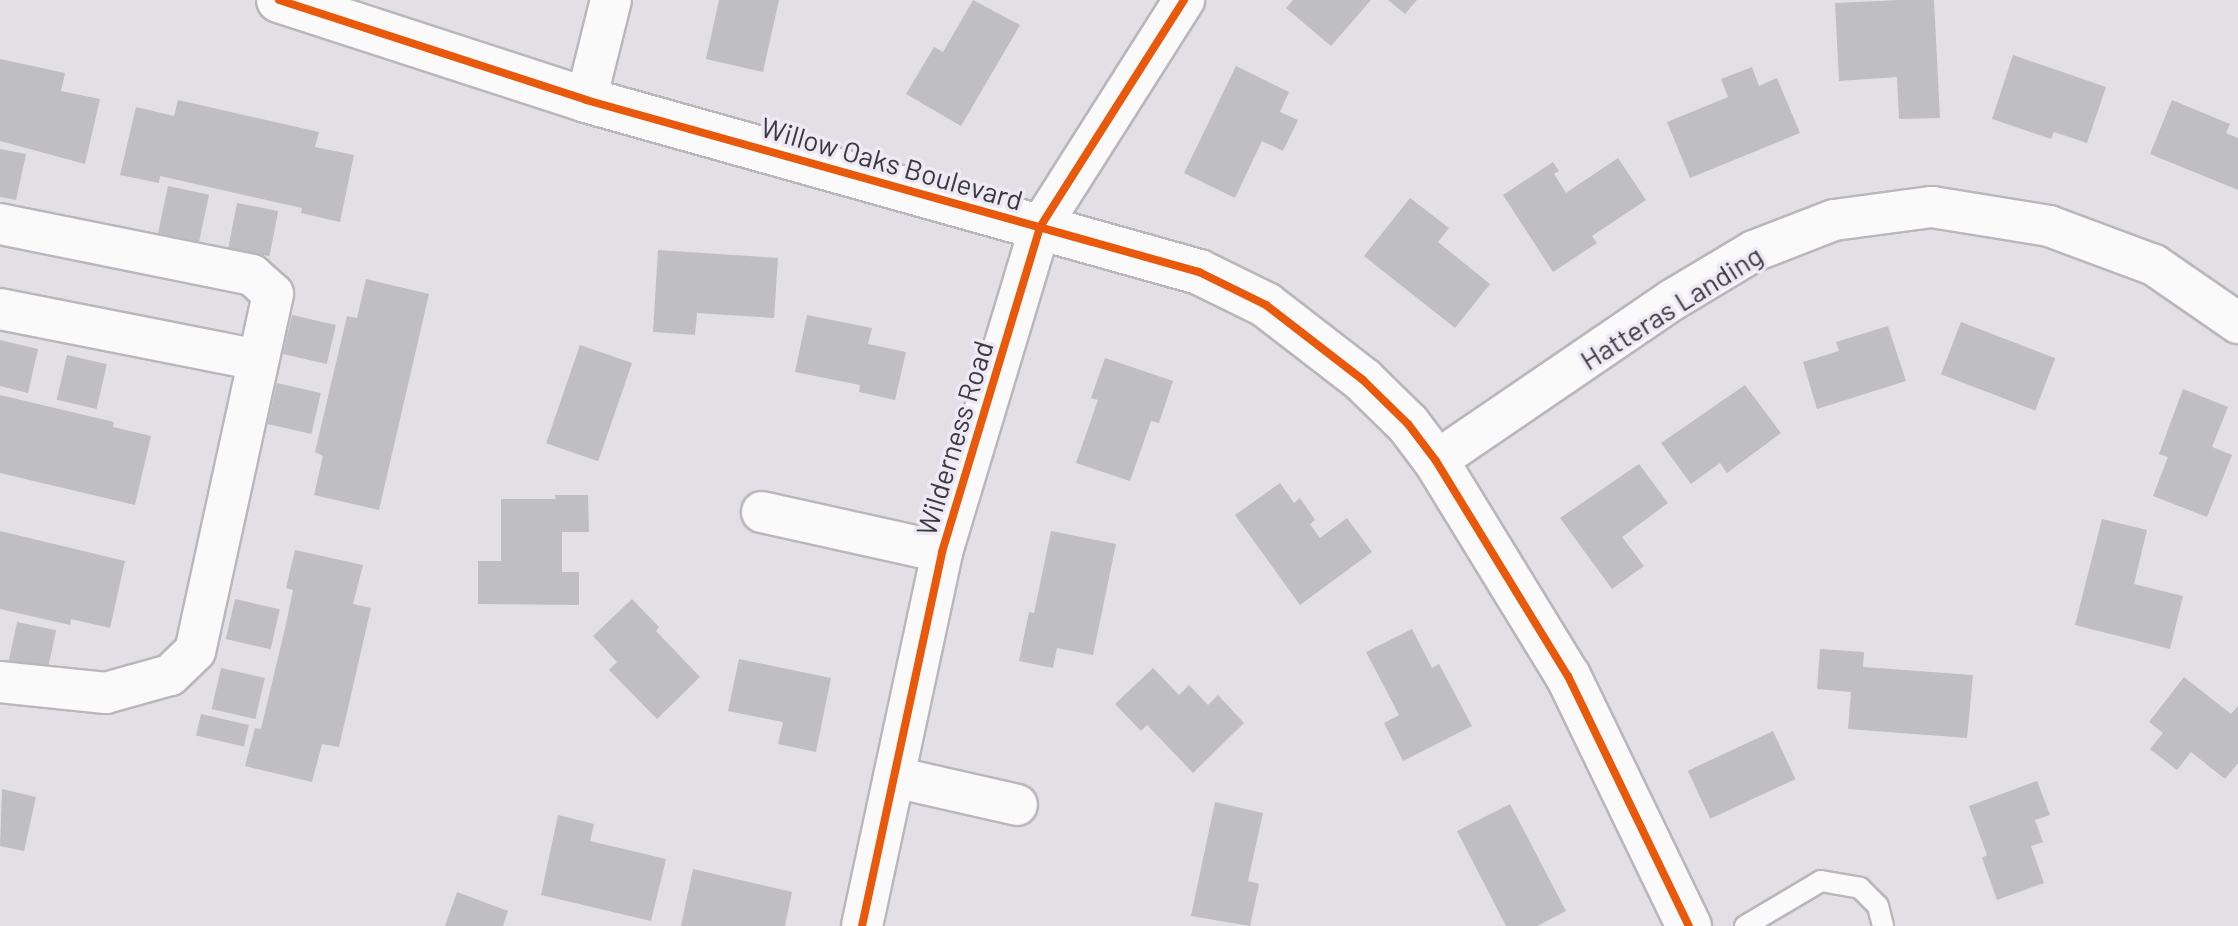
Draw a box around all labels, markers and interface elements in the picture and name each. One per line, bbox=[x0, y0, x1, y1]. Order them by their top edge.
street label: Willow Oaks Boulevard bbox=[757, 109, 1027, 217]
street label: Hatteras Landing bbox=[1574, 238, 1768, 376]
street label: Wilderness Road bbox=[908, 336, 1000, 540]

